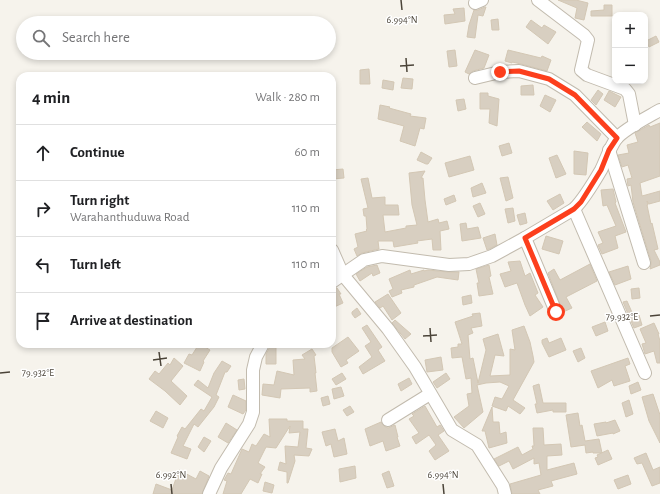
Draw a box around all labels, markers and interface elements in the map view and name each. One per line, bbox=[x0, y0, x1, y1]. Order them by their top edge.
map controls bbox=[612, 12, 648, 84]
button: + bbox=[612, 12, 648, 48]
text: 6.994°N bbox=[387, 15, 417, 25]
search box bbox=[16, 16, 336, 60]
icon: search bbox=[30, 27, 52, 49]
text: Search here bbox=[62, 30, 130, 45]
button: − bbox=[612, 48, 648, 84]
route end bbox=[491, 63, 509, 81]
text: 4 min bbox=[32, 89, 70, 106]
text: Walk · 280 m bbox=[255, 91, 320, 104]
icon: ahead bbox=[32, 142, 54, 164]
text: Continue bbox=[70, 145, 125, 160]
text: 60 m bbox=[294, 146, 320, 159]
text: Turn right bbox=[70, 193, 129, 208]
icon: right bbox=[32, 198, 54, 220]
text: 110 m bbox=[292, 202, 320, 215]
text: Warahanthuduwa Road bbox=[70, 211, 189, 224]
icon: left bbox=[32, 254, 54, 276]
text: Turn left bbox=[70, 257, 121, 272]
text: 110 m bbox=[292, 258, 320, 271]
route start bbox=[547, 303, 565, 321]
icon: arrive bbox=[32, 310, 54, 332]
text: 79.932°E bbox=[606, 312, 638, 322]
text: Arrive at destination bbox=[70, 313, 193, 328]
text: 79.932°E bbox=[22, 368, 54, 378]
text: 6.992°N bbox=[156, 470, 186, 480]
text: 6.994°N bbox=[428, 470, 458, 480]

